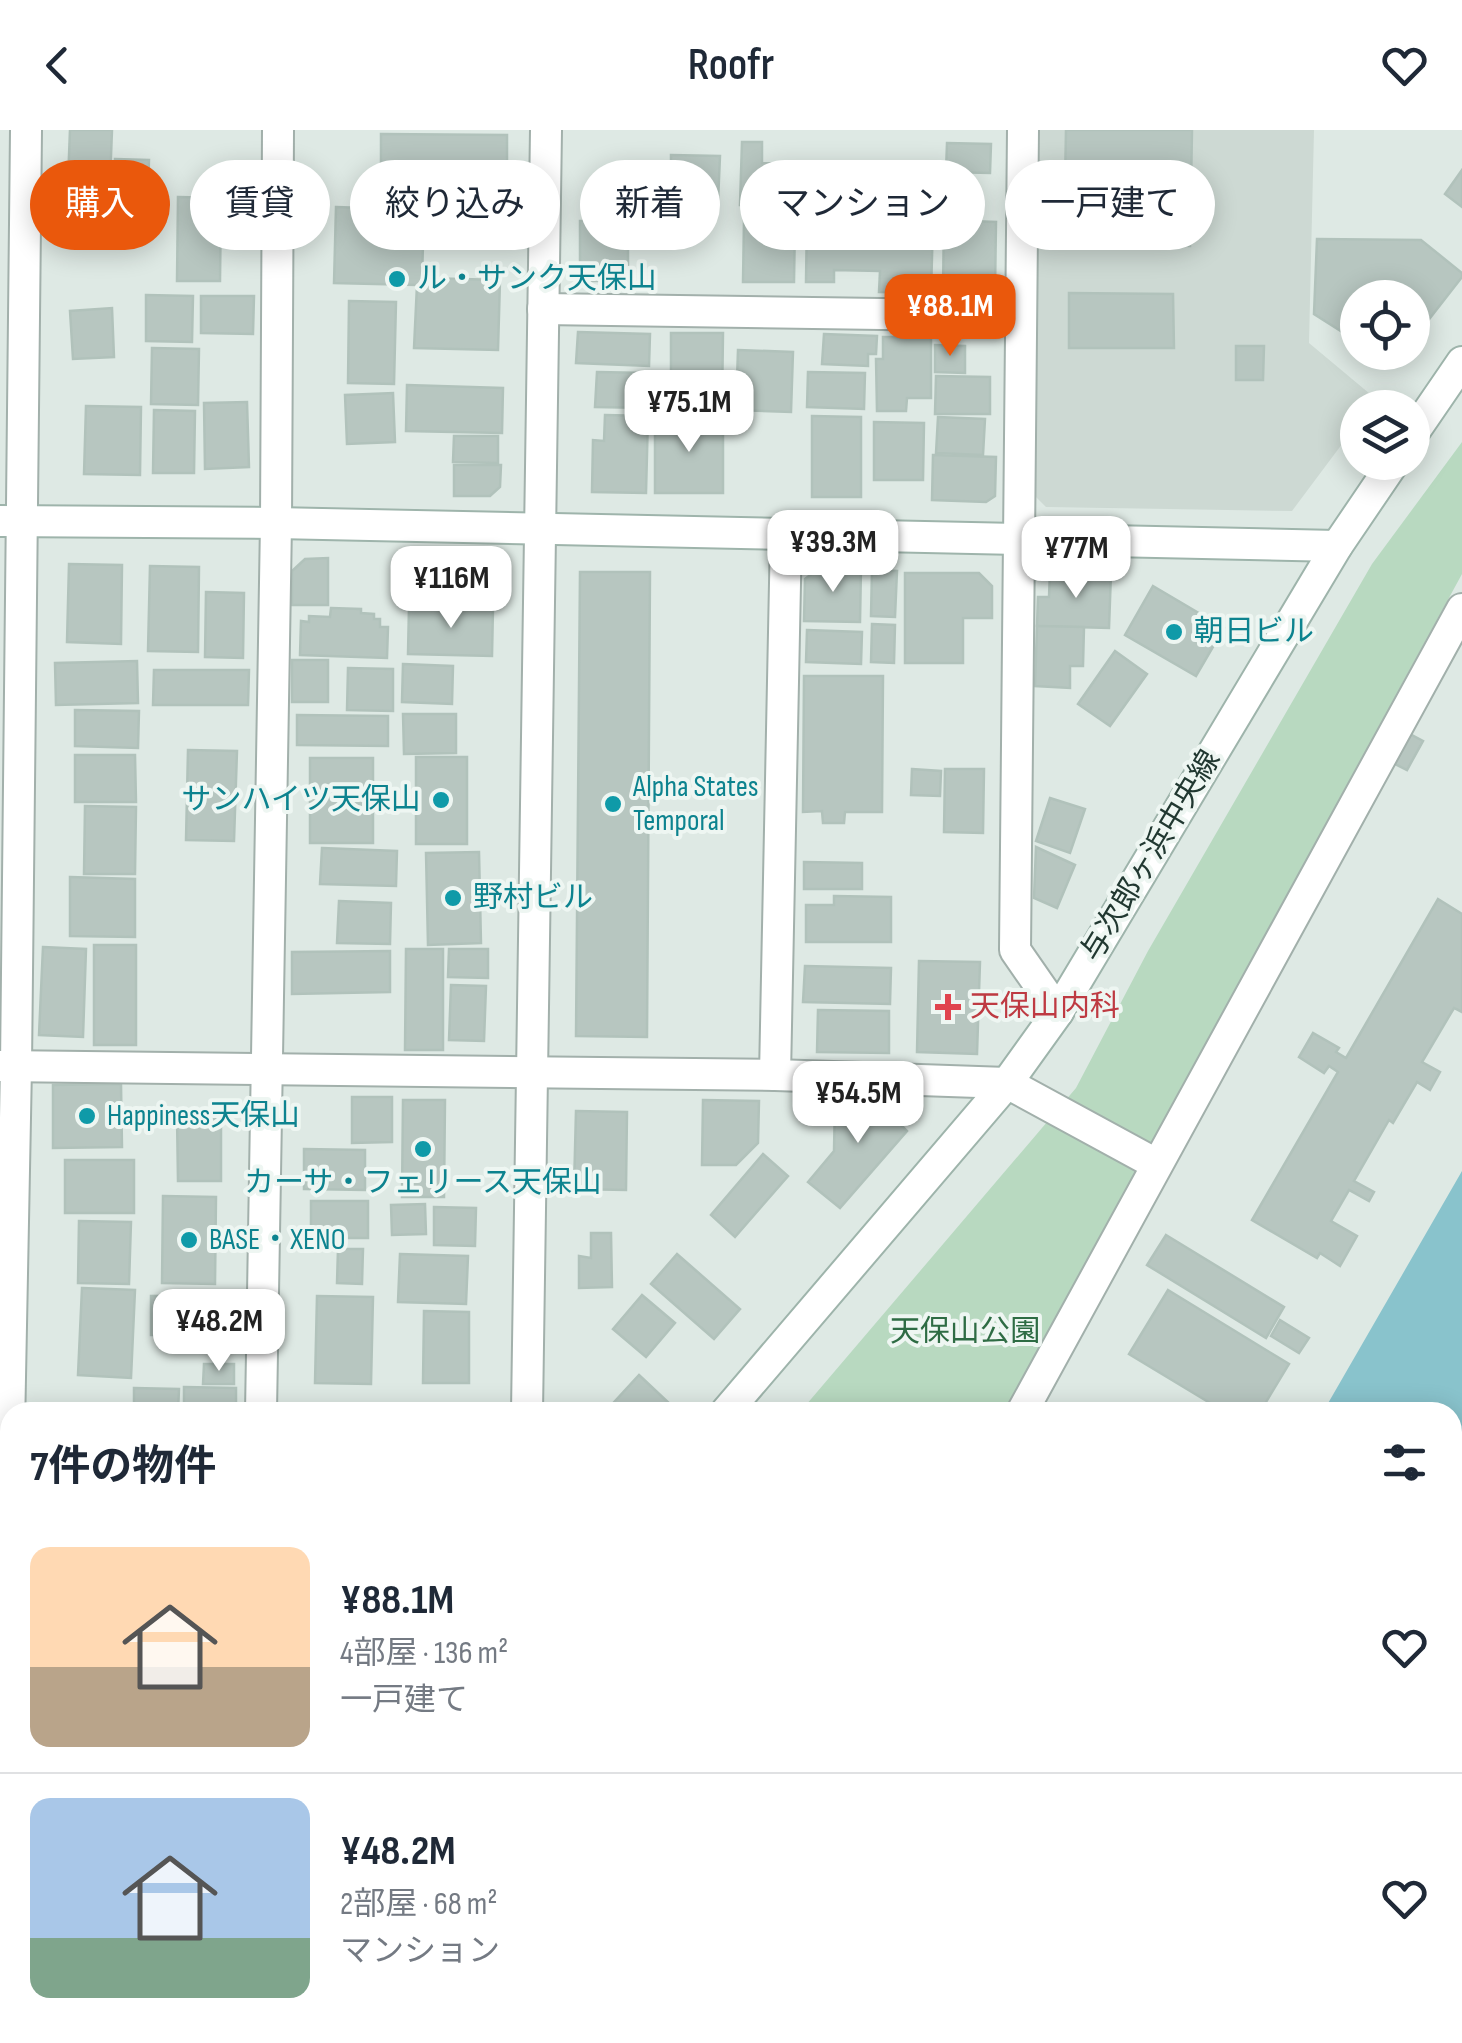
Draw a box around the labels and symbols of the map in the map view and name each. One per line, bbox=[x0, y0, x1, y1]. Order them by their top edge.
place label: ル・サンク天保山 bbox=[417, 261, 657, 297]
marker: ル・サンク天保山 bbox=[386, 268, 408, 290]
pin: ¥88.1M bbox=[869, 274, 1031, 359]
pin: ¥75.1M bbox=[608, 370, 770, 455]
pin: ¥39.3M bbox=[752, 510, 914, 595]
pin: ¥77M bbox=[1017, 516, 1135, 601]
pin: ¥116M bbox=[381, 546, 521, 631]
place label: 朝日ビル bbox=[1194, 614, 1314, 650]
marker: 朝日ビル bbox=[1163, 621, 1185, 643]
street label: 与次郎ヶ浜中央線 bbox=[1074, 744, 1228, 968]
place label: Alpha States Temporal bbox=[632, 769, 759, 839]
place label: サンハイツ天保山 bbox=[182, 782, 421, 818]
marker: サンハイツ天保山 bbox=[430, 789, 452, 811]
marker: Alpha States Temporal bbox=[602, 793, 624, 815]
place label: 野村ビル bbox=[473, 880, 593, 916]
marker: 野村ビル bbox=[442, 887, 464, 909]
place label: 天保山内科 bbox=[970, 989, 1120, 1025]
marker: 天保山内科 bbox=[935, 994, 961, 1020]
pin: ¥54.5M bbox=[777, 1061, 939, 1146]
place label: Happiness天保山 bbox=[107, 1098, 300, 1134]
marker: Happiness天保山 bbox=[76, 1105, 98, 1127]
marker: カーサ・フェリース天保山 bbox=[412, 1138, 434, 1160]
place label: カーサ・フェリース天保山 bbox=[244, 1165, 602, 1201]
place label: BASE・XENO bbox=[209, 1222, 345, 1258]
marker: BASE・XENO bbox=[178, 1229, 200, 1251]
pin: ¥48.2M bbox=[138, 1289, 300, 1374]
park label: 天保山公園 bbox=[890, 1314, 1040, 1350]

